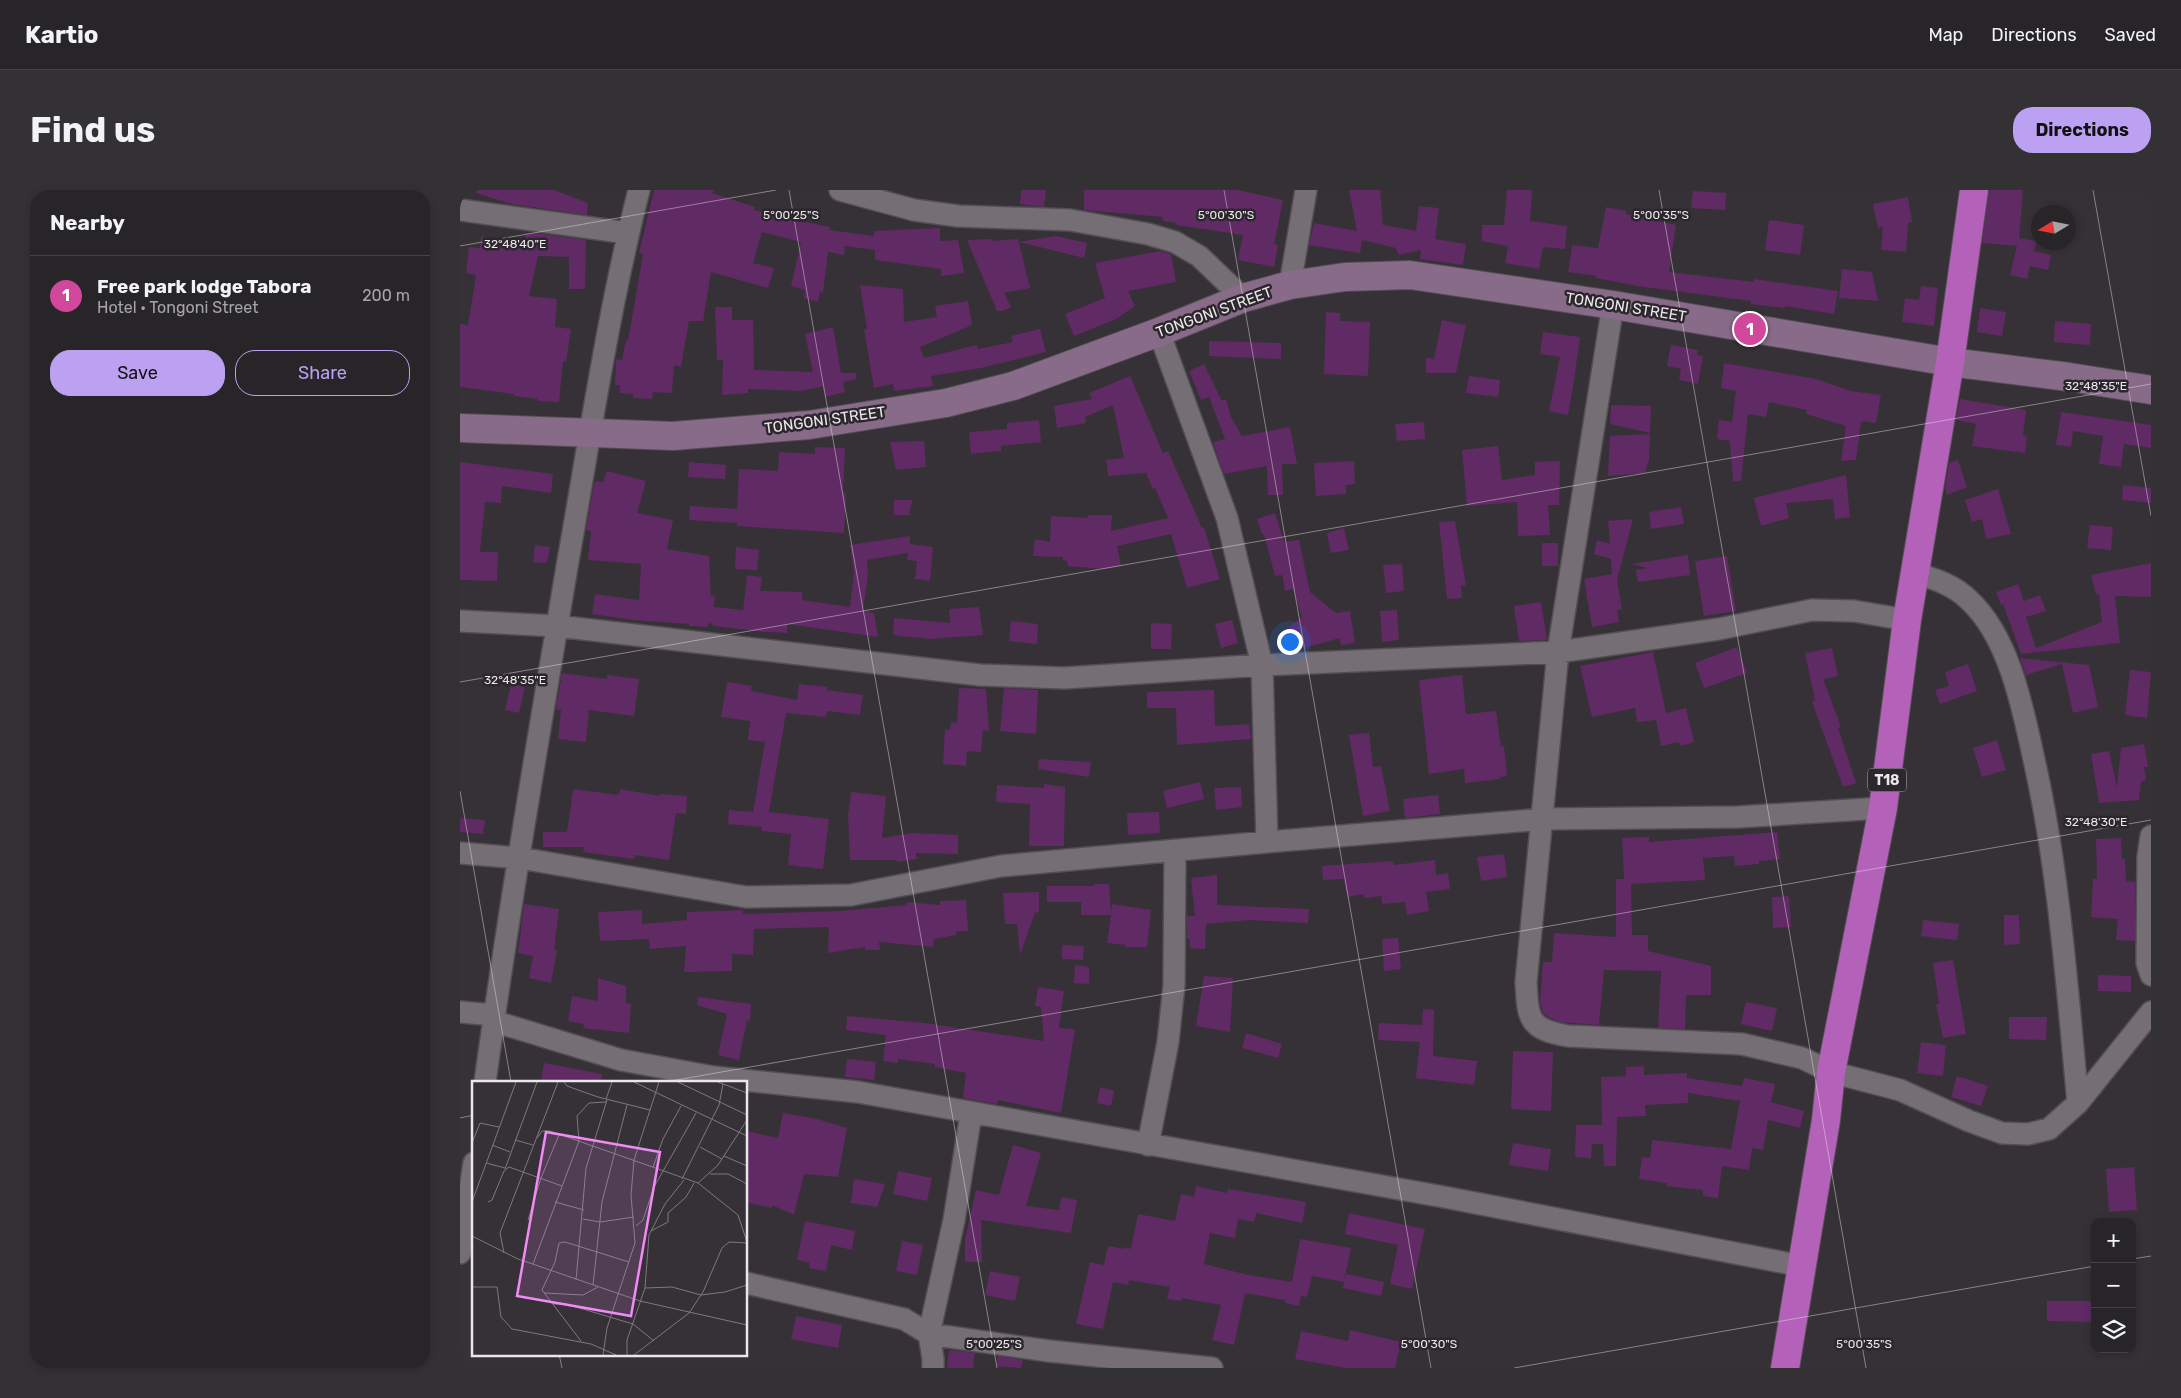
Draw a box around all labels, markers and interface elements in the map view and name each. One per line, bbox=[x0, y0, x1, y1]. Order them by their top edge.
text: Kartio bbox=[25, 21, 99, 49]
text: Map bbox=[1928, 24, 1963, 46]
text: Directions bbox=[1991, 24, 2077, 46]
text: Saved bbox=[2105, 24, 2156, 46]
button: Directions bbox=[2013, 107, 2151, 153]
text: Find us bbox=[30, 109, 155, 151]
north arrow bbox=[2031, 205, 2076, 250]
text: 5°00'25"S bbox=[763, 208, 819, 222]
text: 5°00'30"S bbox=[1198, 208, 1254, 222]
text: 5°00'35"S bbox=[1633, 208, 1689, 222]
text: Nearby bbox=[50, 210, 125, 235]
text: 32°48'40"E bbox=[484, 237, 546, 251]
text: Free park lodge Tabora bbox=[97, 275, 311, 298]
street label: TONGONI STREET bbox=[1154, 283, 1275, 341]
text: 1 bbox=[62, 286, 70, 305]
text: 200 m bbox=[362, 286, 410, 305]
street label: TONGONI STREET bbox=[1564, 289, 1688, 325]
text: Hotel · Tongoni Street bbox=[97, 298, 258, 317]
pin: 1 bbox=[1734, 310, 1766, 348]
button: Save bbox=[50, 350, 225, 396]
button: Share bbox=[235, 350, 410, 396]
text: 32°48'35"E bbox=[2065, 379, 2127, 393]
street label: TONGONI STREET bbox=[763, 403, 887, 437]
your location bbox=[1277, 629, 1303, 655]
text: 32°48'35"E bbox=[484, 673, 546, 687]
road number: T18 bbox=[1868, 768, 1906, 792]
text: 32°48'30"E bbox=[2065, 815, 2127, 829]
inset map bbox=[472, 1081, 748, 1356]
map controls bbox=[2091, 1218, 2136, 1353]
button: + bbox=[2091, 1218, 2136, 1263]
button: − bbox=[2091, 1263, 2136, 1308]
button: layers bbox=[2091, 1308, 2136, 1353]
text: 5°00'25"S bbox=[966, 1337, 1022, 1351]
text: 5°00'30"S bbox=[1401, 1337, 1457, 1351]
text: 5°00'35"S bbox=[1836, 1337, 1892, 1351]

